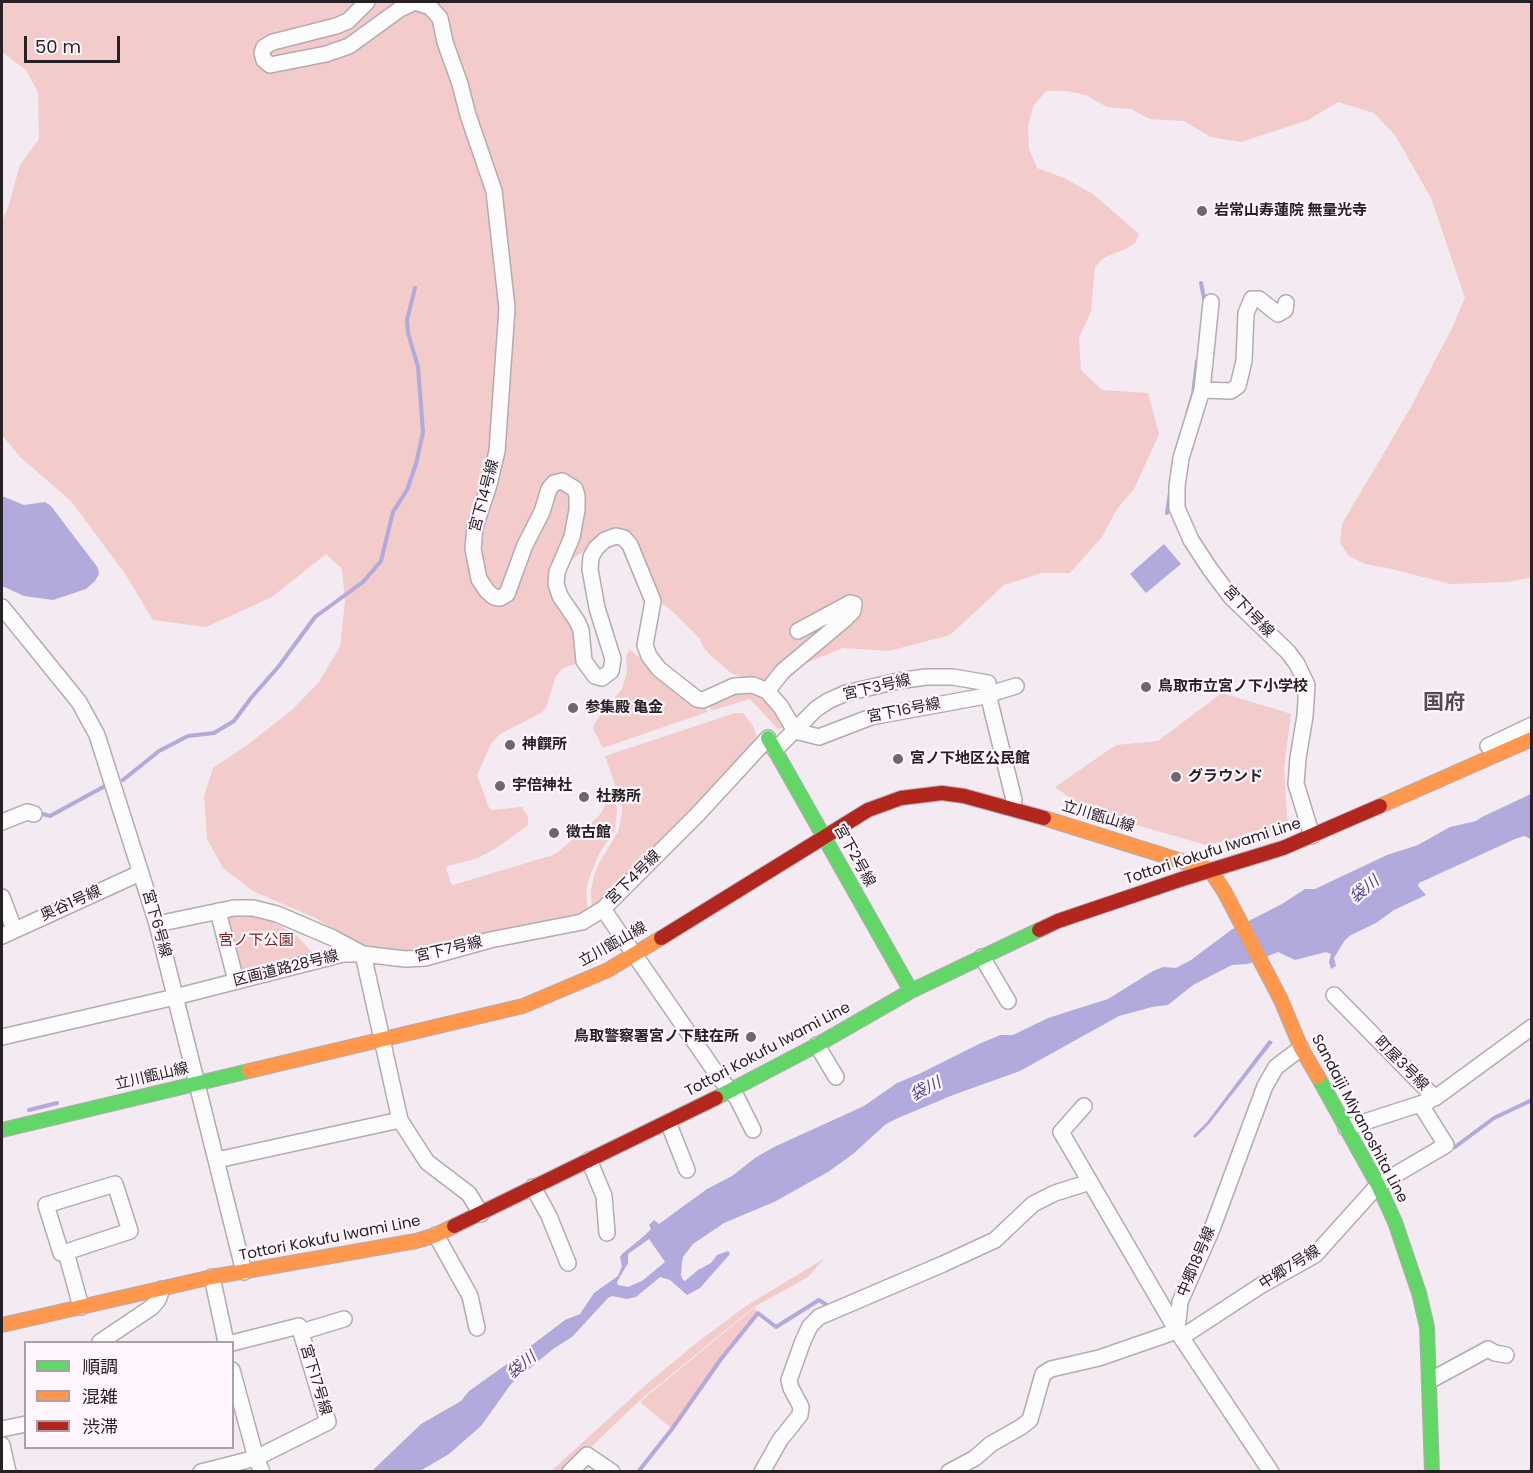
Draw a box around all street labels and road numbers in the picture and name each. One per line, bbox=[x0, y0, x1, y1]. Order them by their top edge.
street label: 宮下14号線 bbox=[467, 458, 503, 534]
street label: 宮下1号線 bbox=[1219, 582, 1277, 642]
street label: 宮下3号線 bbox=[841, 671, 913, 705]
street label: 宮下16号線 bbox=[866, 695, 942, 727]
street label: 立川甑山線 bbox=[1060, 797, 1136, 837]
street label: Tottori Kokufu Iwami Line bbox=[1123, 815, 1303, 889]
street label: 宮下2号線 bbox=[829, 822, 879, 890]
street label: 宮下4号線 bbox=[603, 847, 665, 909]
street label: 奥谷1号線 bbox=[38, 883, 104, 925]
street label: 宮下6号線 bbox=[138, 888, 174, 960]
street label: 立川甑山線 bbox=[576, 919, 650, 971]
street label: 宮下7号線 bbox=[414, 934, 484, 966]
street label: 区画道路28号線 bbox=[231, 947, 341, 991]
street label: Tottori Kokufu Iwami Line bbox=[682, 999, 854, 1101]
street label: Sandaiji Miyanoshita Line bbox=[1307, 1032, 1411, 1206]
street label: 町屋3号線 bbox=[1370, 1033, 1432, 1095]
street label: 立川甑山線 bbox=[113, 1060, 191, 1094]
street label: Tottori Kokufu Iwami Line bbox=[238, 1213, 422, 1265]
street label: 中郷18号線 bbox=[1174, 1224, 1220, 1300]
street label: 中郷7号線 bbox=[1256, 1242, 1324, 1294]
street label: 宮下17号線 bbox=[296, 1342, 334, 1418]

